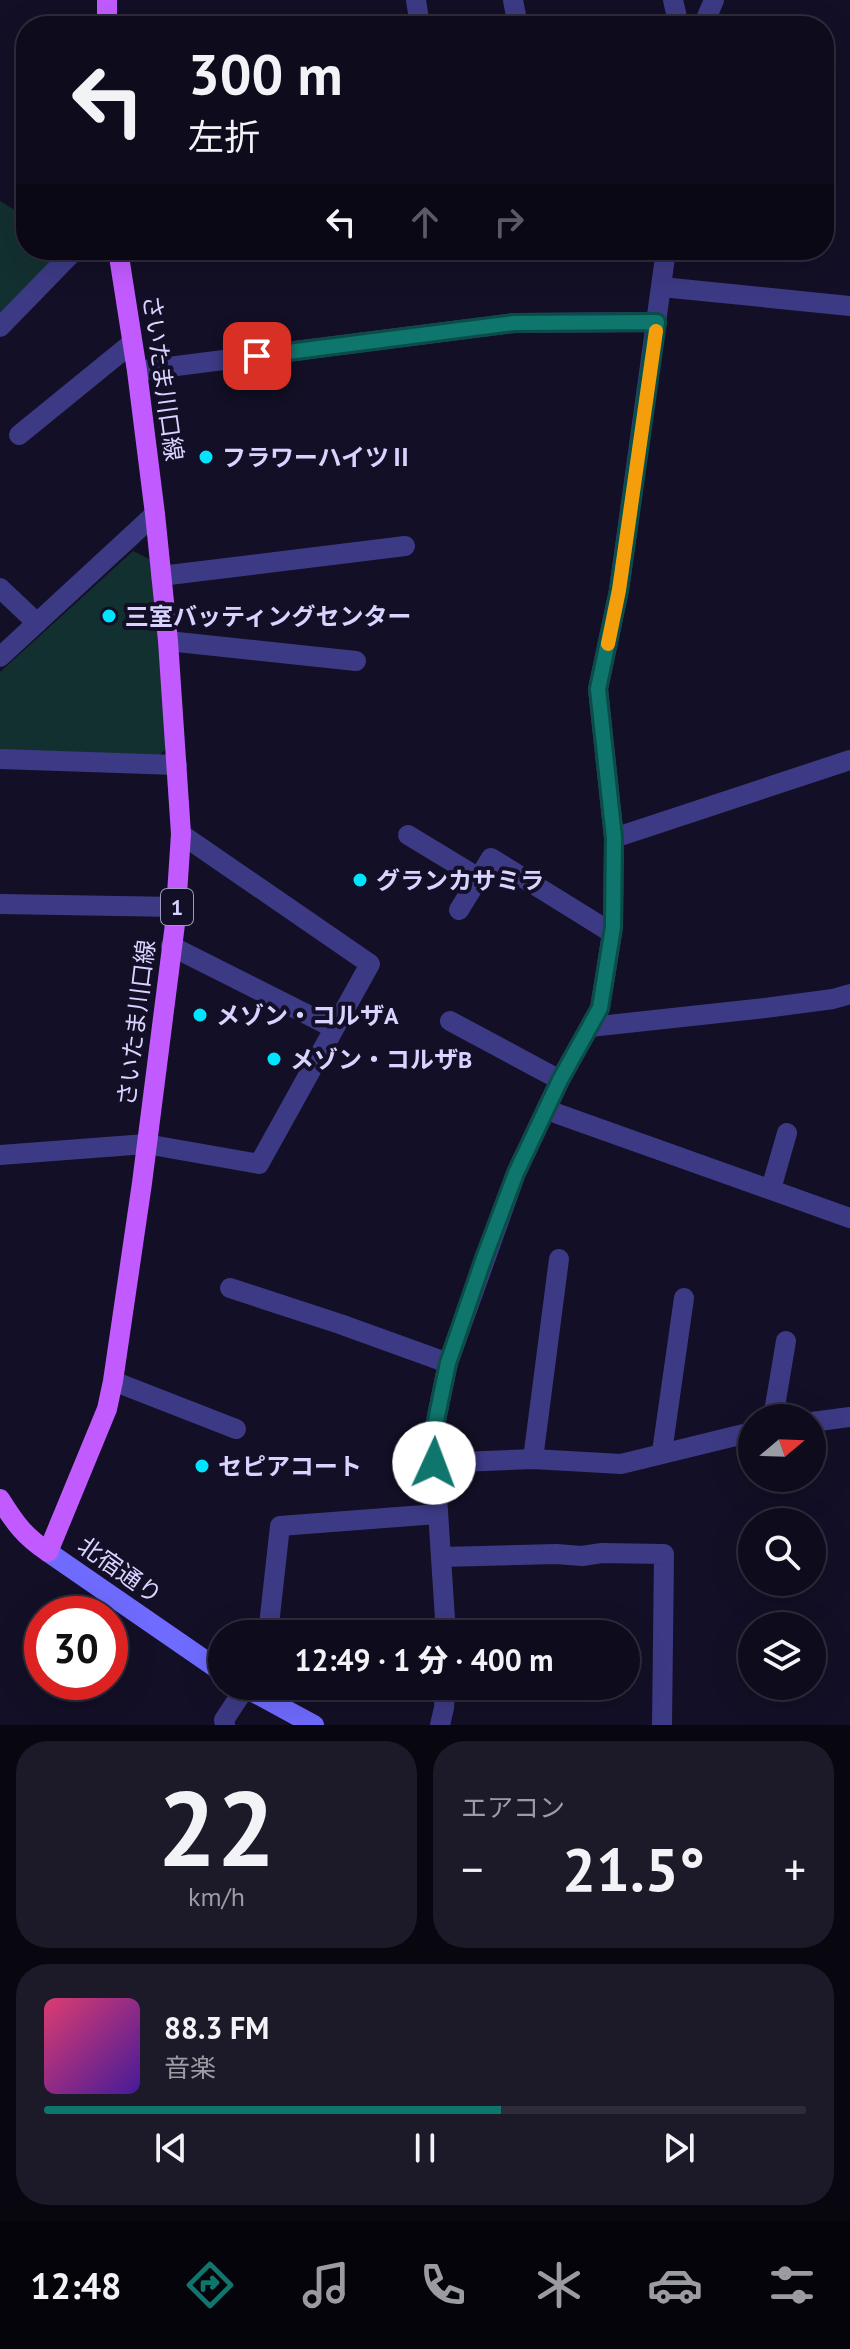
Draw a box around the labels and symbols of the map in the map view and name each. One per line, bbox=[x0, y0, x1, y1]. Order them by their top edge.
street label: さいたま川口線 bbox=[136, 293, 190, 463]
pin bbox=[223, 322, 291, 390]
place label: フラワーハイツⅡ bbox=[222, 442, 413, 473]
marker: フラワーハイツⅡ bbox=[197, 448, 215, 466]
place label: 三室バッティングセンター bbox=[125, 601, 412, 632]
marker: 三室バッティングセンター bbox=[100, 607, 118, 625]
place label: グランカサミラ bbox=[376, 865, 544, 896]
marker: グランカサミラ bbox=[351, 871, 369, 889]
road number: 1 bbox=[161, 889, 193, 925]
street label: さいたま川口線 bbox=[110, 938, 162, 1108]
place label: メゾン・コルザA bbox=[216, 1000, 399, 1031]
marker: メゾン・コルザA bbox=[191, 1006, 209, 1024]
place label: メゾン・コルザB bbox=[290, 1044, 472, 1075]
marker: メゾン・コルザB bbox=[265, 1050, 283, 1068]
north arrow bbox=[738, 1404, 826, 1492]
position arrow bbox=[392, 1421, 476, 1505]
place label: セピアコート bbox=[218, 1451, 362, 1482]
marker: セピアコート bbox=[193, 1457, 211, 1475]
street label: 北宿通り bbox=[72, 1530, 168, 1610]
speed limit sign: 30 bbox=[24, 1596, 128, 1700]

